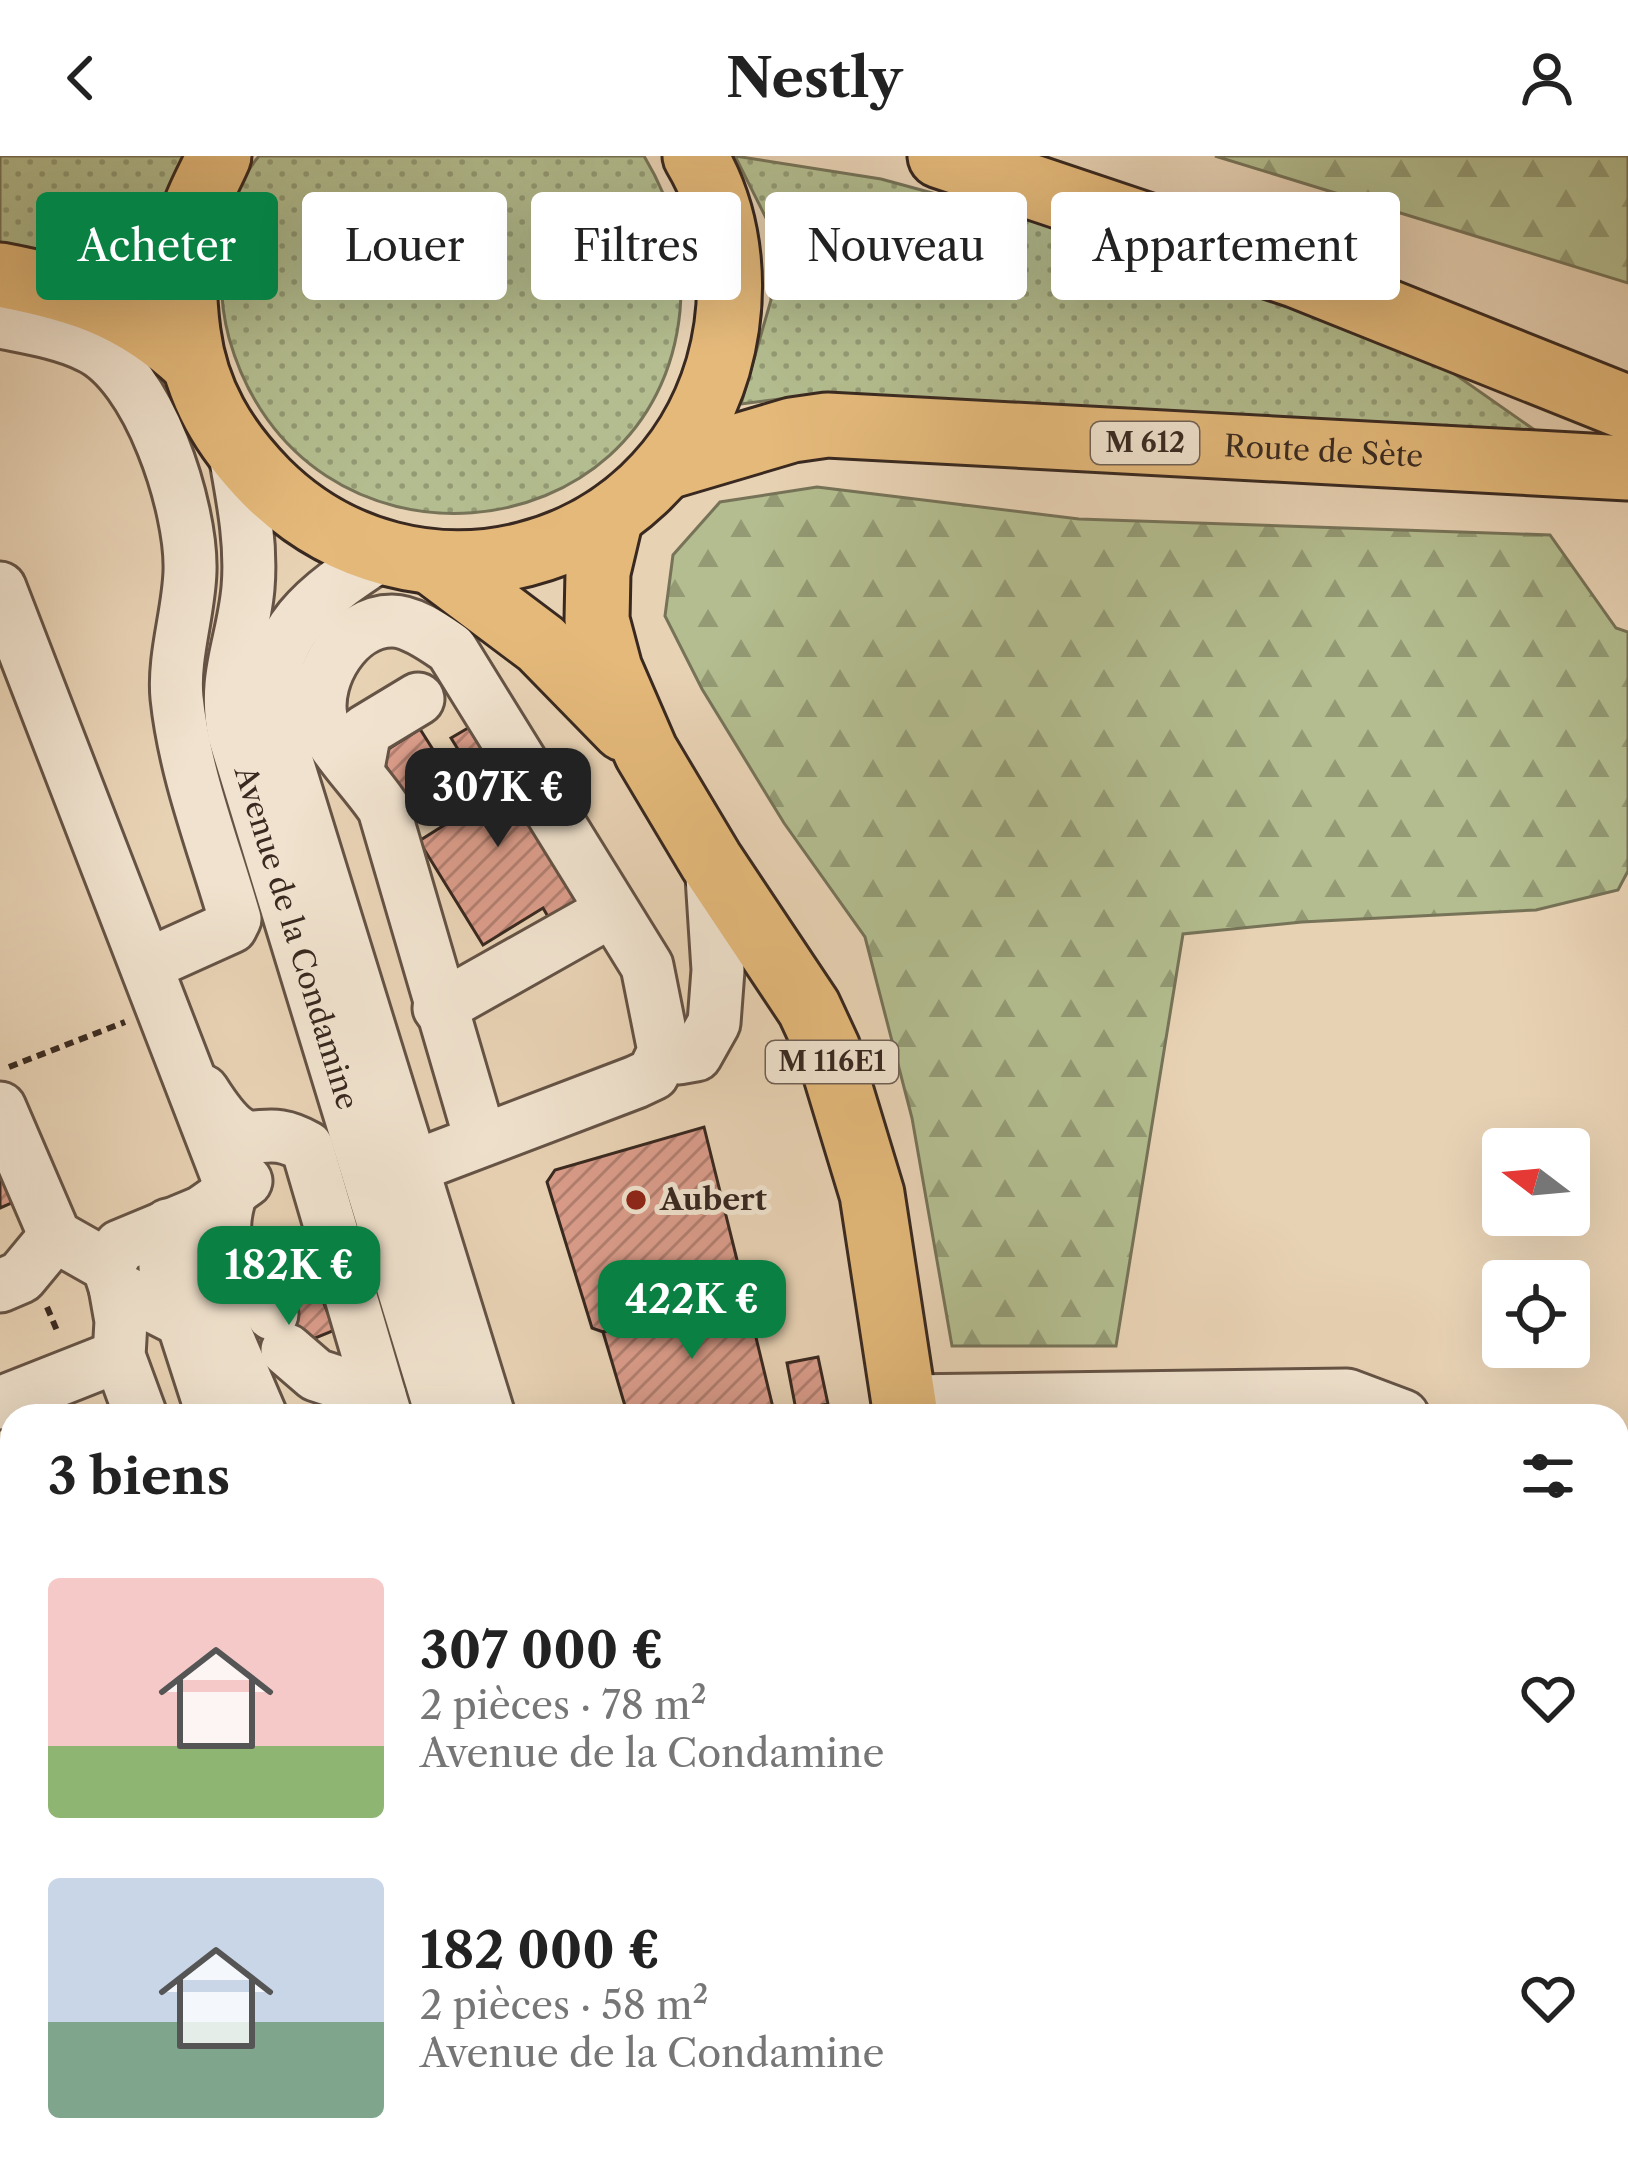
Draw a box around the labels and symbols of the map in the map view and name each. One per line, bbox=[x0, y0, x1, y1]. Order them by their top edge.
road number: M 612 bbox=[1091, 422, 1199, 464]
street label: Route de Sète bbox=[1223, 427, 1424, 475]
pin: 307K € bbox=[400, 748, 596, 850]
street label: Avenue de la Condamine bbox=[226, 760, 366, 1114]
road number: M 116E1 bbox=[766, 1041, 898, 1083]
north arrow bbox=[1482, 1128, 1590, 1236]
place label: Aubert bbox=[659, 1181, 767, 1218]
marker: Aubert bbox=[623, 1187, 649, 1213]
pin: 182K € bbox=[191, 1226, 387, 1328]
pin: 422K € bbox=[594, 1260, 790, 1362]

